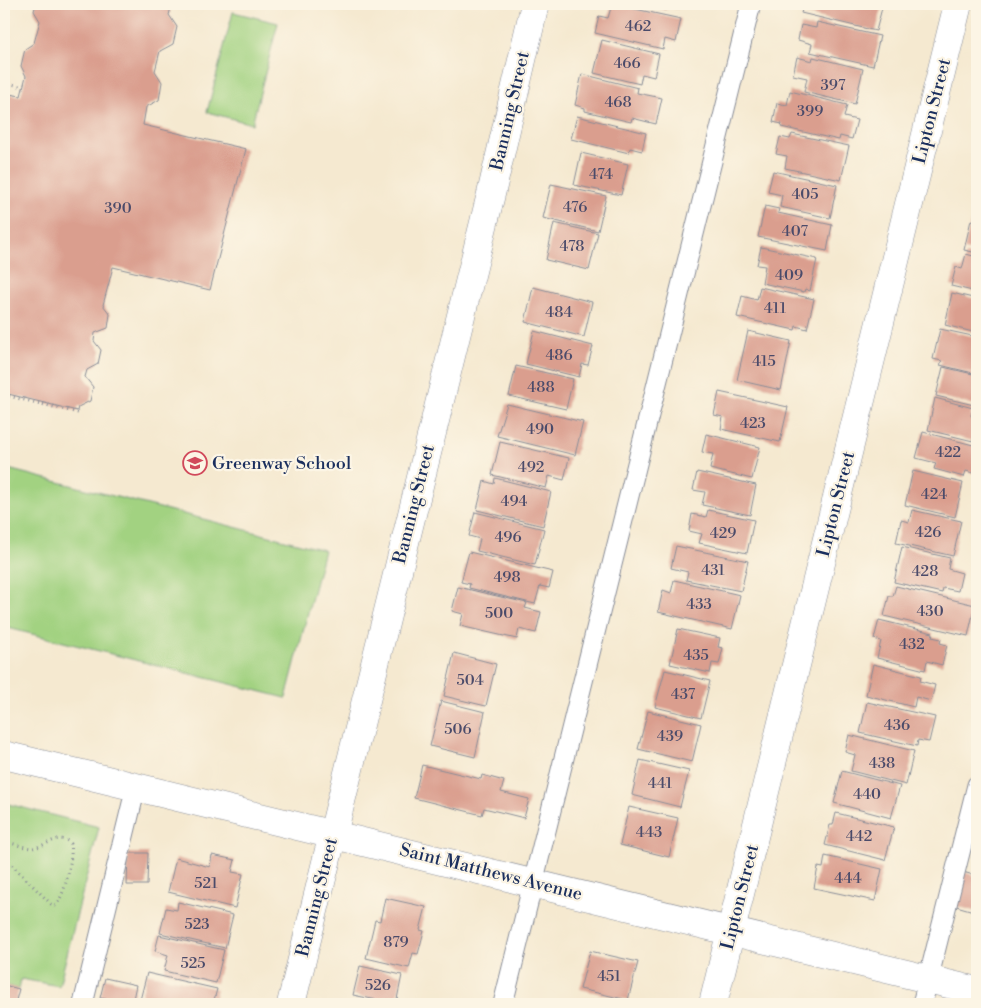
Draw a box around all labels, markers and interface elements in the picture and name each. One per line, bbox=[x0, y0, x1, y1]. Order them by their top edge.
house number: 462 bbox=[625, 17, 651, 36]
street label: Banning Street bbox=[485, 48, 535, 174]
house number: 466 bbox=[613, 54, 641, 73]
street label: Lipton Street bbox=[908, 55, 956, 166]
house number: 397 bbox=[821, 76, 846, 95]
house number: 468 bbox=[604, 93, 632, 112]
house number: 399 bbox=[797, 102, 823, 121]
house number: 474 bbox=[589, 165, 613, 184]
house number: 405 bbox=[791, 185, 819, 204]
house number: 476 bbox=[563, 198, 587, 217]
house number: 390 bbox=[104, 199, 132, 218]
house number: 407 bbox=[782, 222, 809, 241]
house number: 478 bbox=[560, 237, 584, 256]
house number: 409 bbox=[775, 266, 803, 285]
house number: 411 bbox=[764, 299, 787, 318]
house number: 484 bbox=[545, 303, 573, 322]
house number: 486 bbox=[545, 346, 573, 365]
house number: 415 bbox=[752, 352, 776, 371]
house number: 488 bbox=[527, 378, 555, 397]
house number: 423 bbox=[740, 414, 766, 433]
house number: 490 bbox=[526, 420, 554, 439]
street label: Banning Street bbox=[388, 442, 440, 567]
house number: 422 bbox=[935, 443, 961, 462]
street label: Lipton Street bbox=[812, 448, 860, 559]
school or university icon: Greenway School bbox=[182, 450, 208, 476]
place label: Greenway School bbox=[212, 452, 352, 475]
house number: 492 bbox=[518, 458, 544, 477]
house number: 424 bbox=[921, 485, 947, 504]
house number: 494 bbox=[501, 492, 528, 511]
house number: 426 bbox=[915, 523, 941, 542]
house number: 429 bbox=[710, 524, 736, 543]
house number: 496 bbox=[494, 528, 522, 547]
house number: 431 bbox=[701, 561, 725, 580]
house number: 428 bbox=[912, 562, 938, 581]
house number: 498 bbox=[493, 568, 521, 587]
house number: 433 bbox=[686, 595, 712, 614]
house number: 430 bbox=[916, 602, 944, 621]
house number: 500 bbox=[485, 604, 513, 623]
house number: 432 bbox=[899, 635, 925, 654]
house number: 435 bbox=[683, 646, 709, 665]
house number: 504 bbox=[456, 671, 484, 690]
house number: 437 bbox=[671, 685, 696, 704]
house number: 436 bbox=[884, 716, 910, 735]
house number: 506 bbox=[444, 720, 472, 739]
house number: 439 bbox=[657, 727, 683, 746]
house number: 438 bbox=[869, 754, 895, 773]
house number: 441 bbox=[648, 774, 673, 793]
house number: 440 bbox=[853, 785, 881, 804]
house number: 443 bbox=[636, 823, 662, 842]
house number: 442 bbox=[846, 827, 872, 846]
street label: Banning Street bbox=[291, 835, 343, 960]
street label: Saint Matthews Avenue bbox=[397, 838, 585, 906]
street label: Lipton Street bbox=[716, 841, 764, 952]
house number: 444 bbox=[834, 869, 862, 888]
house number: 521 bbox=[194, 874, 218, 893]
house number: 523 bbox=[184, 915, 210, 934]
house number: 879 bbox=[383, 933, 409, 952]
house number: 525 bbox=[180, 954, 206, 973]
house number: 451 bbox=[597, 967, 621, 986]
house number: 526 bbox=[365, 976, 391, 995]

